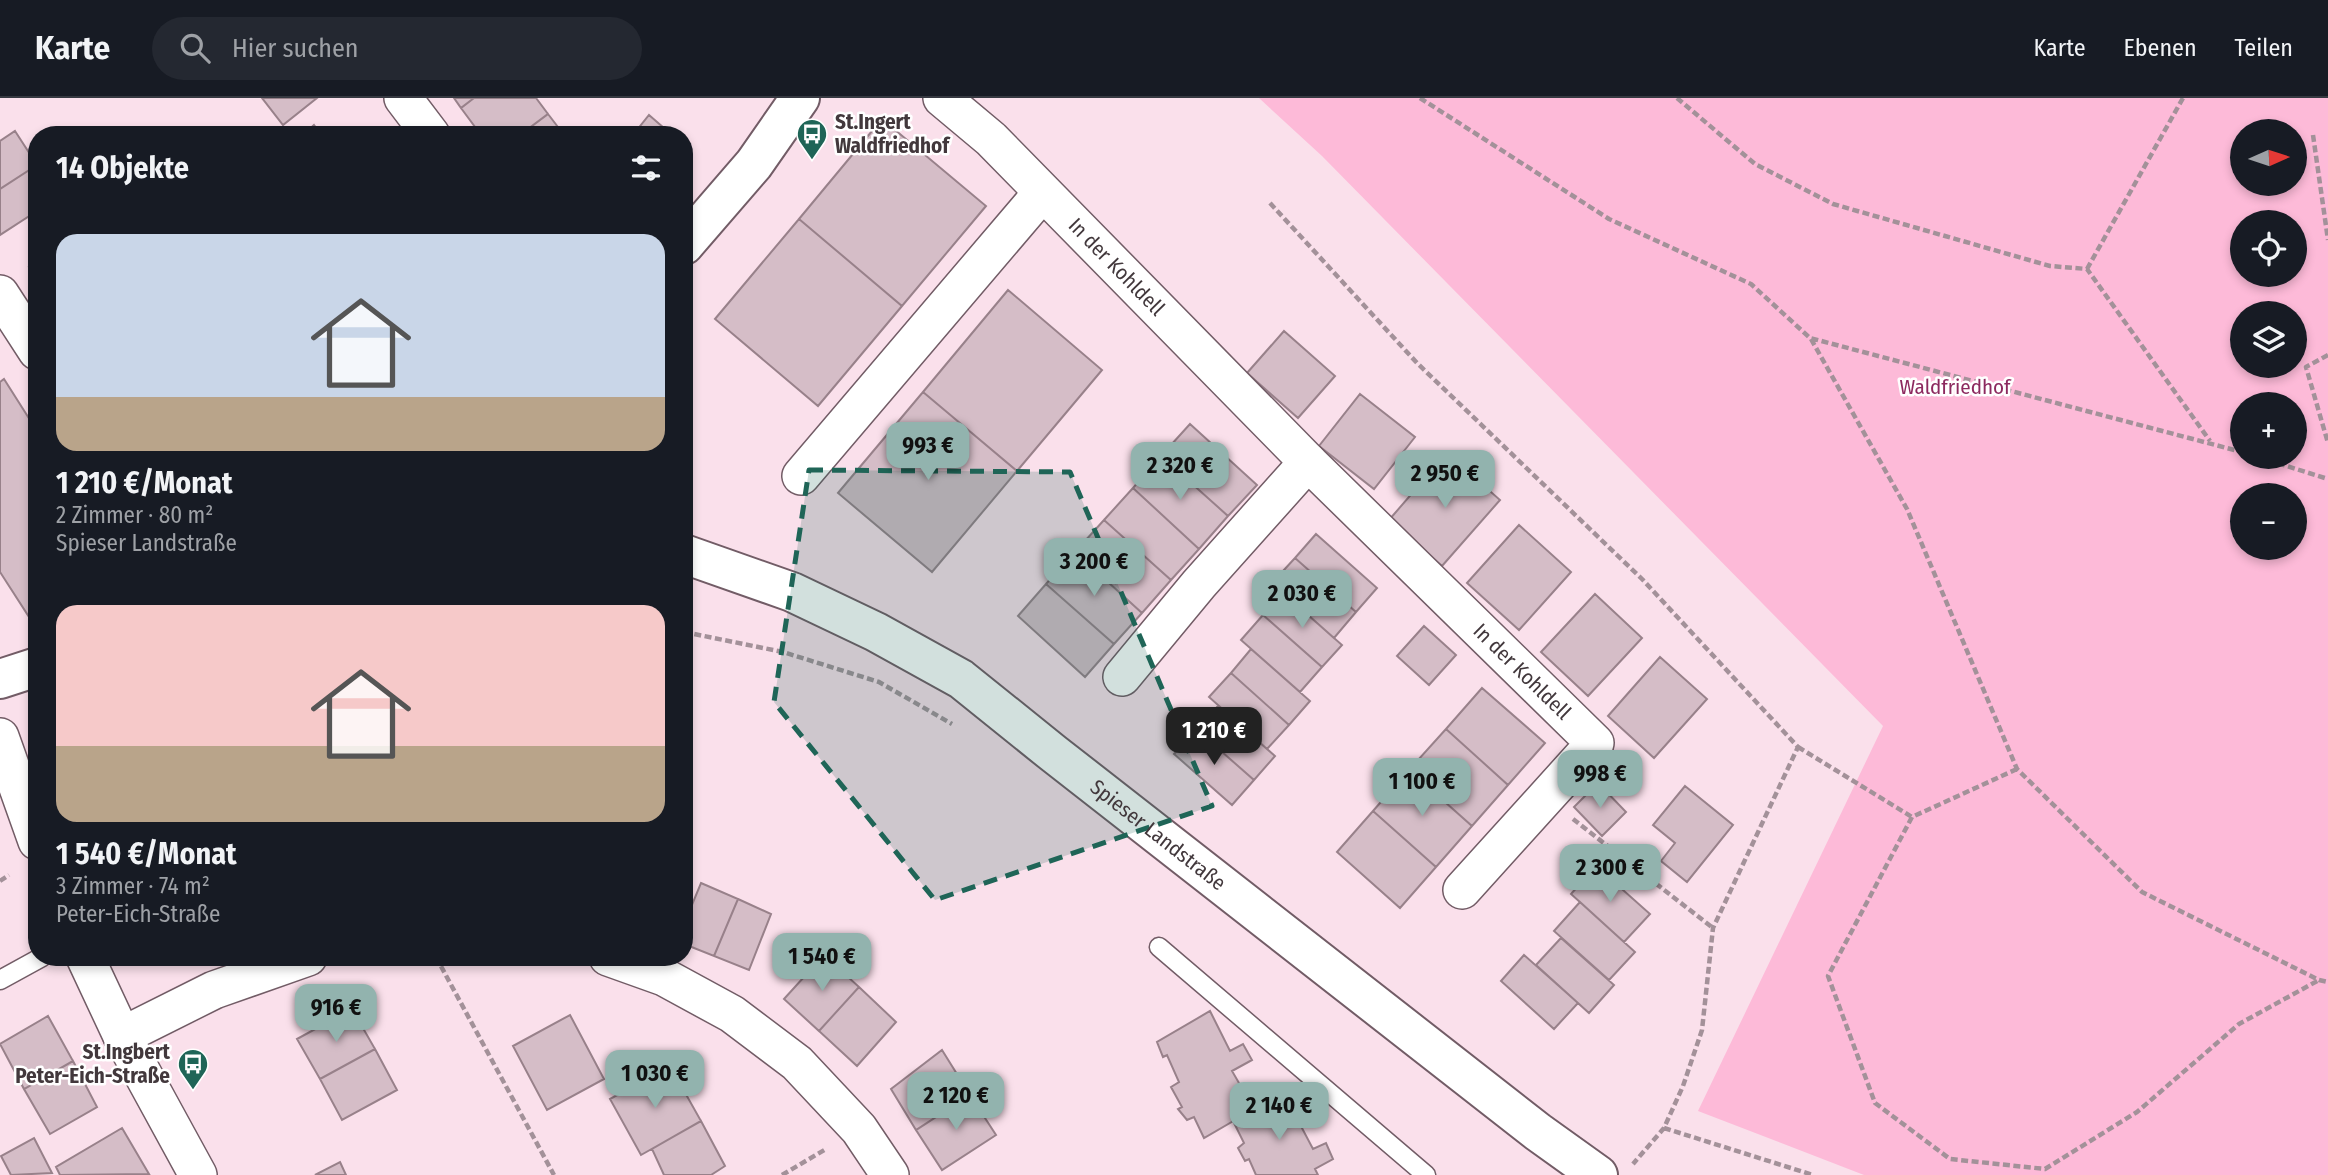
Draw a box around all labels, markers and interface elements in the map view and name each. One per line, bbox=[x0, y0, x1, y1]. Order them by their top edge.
search box bbox=[152, 17, 642, 80]
text: Karte bbox=[35, 28, 110, 68]
icon: search bbox=[176, 29, 214, 67]
text: Hier suchen bbox=[232, 33, 359, 64]
text: Karte bbox=[2034, 34, 2086, 62]
text: Ebenen bbox=[2124, 34, 2197, 62]
text: Teilen bbox=[2235, 34, 2293, 62]
place label: St.Ingert Waldfriedhof bbox=[835, 109, 951, 159]
bus stop icon: St.Ingert Waldfriedhof bbox=[795, 117, 829, 161]
north arrow bbox=[2230, 119, 2306, 196]
map controls bbox=[2230, 119, 2307, 560]
icon: filters bbox=[627, 149, 665, 187]
text: 14 Objekte bbox=[56, 150, 189, 186]
button: locate bbox=[2230, 210, 2307, 287]
street label: In der Kohldell bbox=[1063, 213, 1170, 321]
icon: home bbox=[298, 280, 424, 406]
button: layers bbox=[2230, 301, 2307, 378]
park label: Waldfriedhof bbox=[1899, 374, 2012, 400]
button: + bbox=[2230, 392, 2307, 469]
pin: 993 € bbox=[879, 422, 977, 482]
text: 993 € bbox=[902, 431, 954, 459]
pin: 2 320 € bbox=[1115, 442, 1245, 502]
pin: 2 950 € bbox=[1380, 450, 1510, 510]
text: 2 320 € bbox=[1147, 451, 1213, 479]
text: 2 950 € bbox=[1411, 459, 1479, 487]
text: 1 210 €/Monat bbox=[56, 465, 233, 501]
button: − bbox=[2230, 483, 2307, 560]
text: 2 Zimmer · 80 m² bbox=[56, 501, 213, 529]
text: Spieser Landstraße bbox=[56, 529, 237, 557]
pin: 3 200 € bbox=[1029, 538, 1159, 598]
text: 3 200 € bbox=[1060, 547, 1128, 575]
pin: 2 030 € bbox=[1237, 570, 1367, 630]
text: 2 030 € bbox=[1268, 579, 1336, 607]
street label: In der Kohldell bbox=[1468, 618, 1577, 725]
icon: home bbox=[298, 651, 424, 777]
pin: 1 210 € bbox=[1149, 708, 1279, 767]
text: 1 210 € bbox=[1182, 716, 1246, 744]
pin: 998 € bbox=[1551, 750, 1649, 810]
pin: 1 100 € bbox=[1357, 758, 1487, 818]
text: 998 € bbox=[1573, 759, 1627, 787]
text: 1 100 € bbox=[1389, 767, 1455, 795]
street label: Spieser Landstraße bbox=[1085, 774, 1231, 896]
text: 1 540 €/Monat bbox=[56, 836, 237, 872]
pin: 2 300 € bbox=[1545, 844, 1675, 904]
text: 2 300 € bbox=[1576, 853, 1644, 881]
text: 3 Zimmer · 74 m² bbox=[56, 872, 210, 900]
text: Peter-Eich-Straße bbox=[56, 900, 220, 928]
pin: 1 540 € bbox=[757, 934, 887, 993]
text: 1 540 € bbox=[788, 942, 856, 970]
pin: 916 € bbox=[287, 984, 385, 1044]
text: 916 € bbox=[311, 993, 361, 1021]
place label: St.Ingbert Peter-Eich-Straße bbox=[15, 1039, 171, 1089]
bus stop icon: St.Ingbert Peter-Eich-Straße bbox=[176, 1047, 210, 1091]
pin: 1 030 € bbox=[590, 1051, 720, 1110]
text: 1 030 € bbox=[621, 1059, 689, 1087]
pin: 2 120 € bbox=[891, 1072, 1021, 1132]
text: 2 120 € bbox=[923, 1081, 989, 1109]
pin: 2 140 € bbox=[1214, 1082, 1344, 1142]
text: 2 140 € bbox=[1246, 1091, 1312, 1119]

